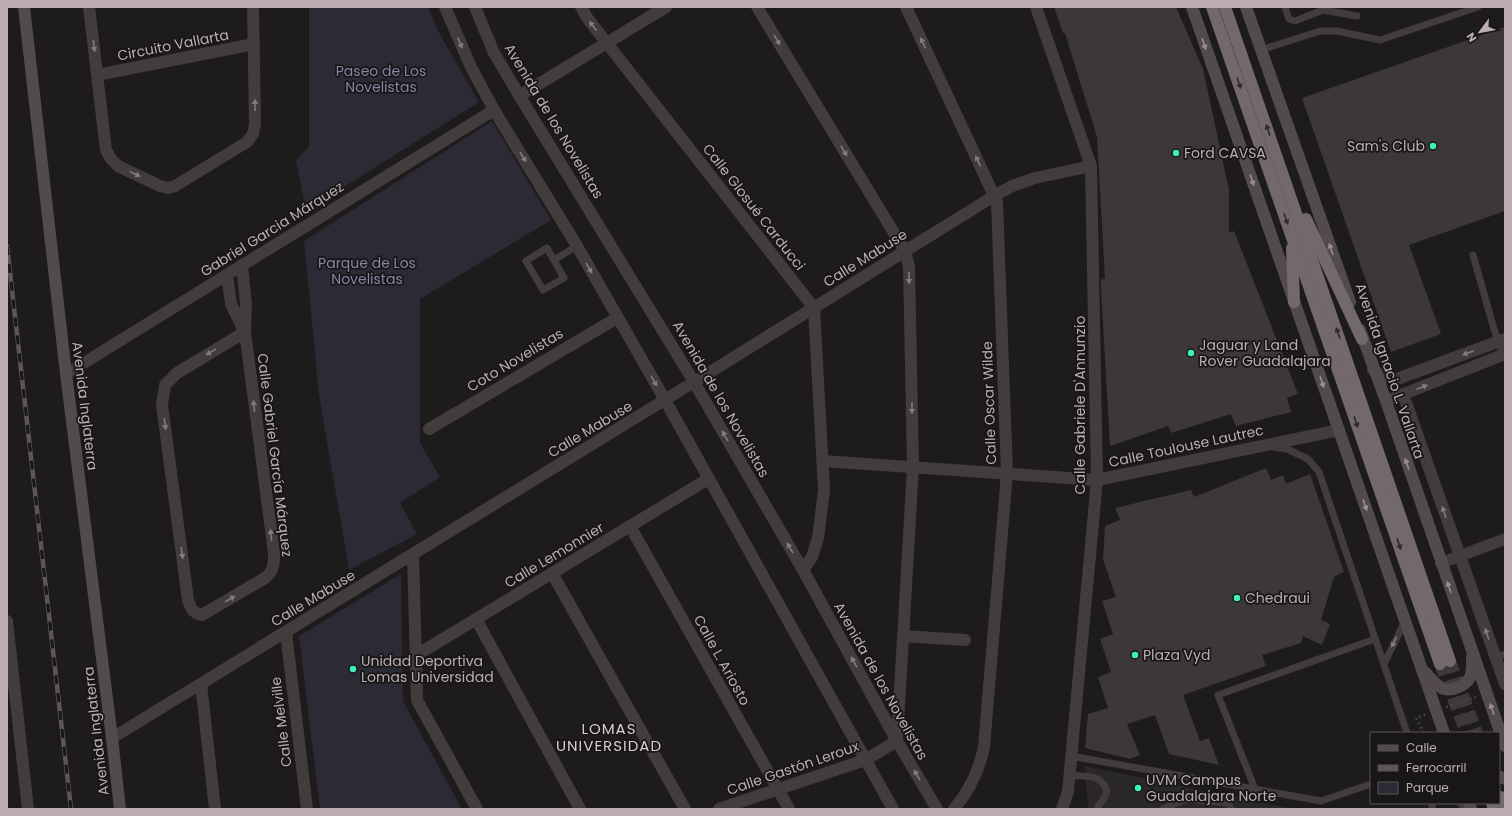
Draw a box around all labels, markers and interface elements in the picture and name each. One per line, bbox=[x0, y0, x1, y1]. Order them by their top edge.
north arrow bbox=[1460, 12, 1500, 52]
one-way arrow bbox=[589, 20, 597, 31]
street label: Circuito Vallarta bbox=[116, 24, 230, 66]
text: N bbox=[1463, 30, 1480, 45]
one-way arrow bbox=[773, 34, 780, 46]
one-way arrow bbox=[458, 37, 464, 49]
one-way arrow bbox=[920, 37, 926, 48]
one-way arrow bbox=[1202, 38, 1208, 50]
one-way arrow bbox=[91, 40, 97, 52]
street label: Avenida de los Novelistas bbox=[500, 40, 608, 202]
park label: Paseo de Los Novelistas bbox=[336, 61, 426, 97]
one-way arrow bbox=[1236, 78, 1242, 90]
one-way arrow bbox=[252, 98, 258, 111]
one-way arrow bbox=[1265, 124, 1271, 136]
place label: Sam's Club bbox=[1347, 136, 1425, 156]
street label: Calle Glosué Carducci bbox=[698, 139, 810, 275]
marker: Sam's Club bbox=[1428, 141, 1438, 151]
place label: Ford CAVSA bbox=[1184, 143, 1266, 163]
one-way arrow bbox=[841, 145, 848, 157]
marker: Ford CAVSA bbox=[1171, 148, 1181, 158]
one-way arrow bbox=[519, 151, 526, 163]
one-way arrow bbox=[975, 155, 981, 166]
one-way arrow bbox=[129, 171, 141, 177]
one-way arrow bbox=[1249, 174, 1255, 186]
street label: Gabriel Garcia Márquez bbox=[197, 177, 347, 281]
one-way arrow bbox=[1283, 214, 1289, 226]
street label: Calle Mabuse bbox=[819, 224, 911, 292]
one-way arrow bbox=[1328, 242, 1334, 254]
park label: Parque de Los Novelistas bbox=[318, 253, 416, 289]
one-way arrow bbox=[586, 262, 593, 274]
one-way arrow bbox=[906, 272, 913, 284]
street label: Avenida Ignacio L. Vallarta bbox=[1350, 280, 1430, 462]
street label: Calle Gabriele D'Annunzio bbox=[1070, 316, 1090, 494]
street label: Avenida de los Novelistas bbox=[668, 317, 774, 481]
street label: Coto Novelistas bbox=[463, 323, 567, 397]
one-way arrow bbox=[1334, 326, 1340, 338]
place label: Jaguar y Land Rover Guadalajara bbox=[1199, 335, 1331, 371]
street label: Avenida Inglaterra bbox=[67, 341, 103, 471]
street label: Calle Oscar Wilde bbox=[977, 341, 1001, 465]
marker: Jaguar y Land Rover Guadalajara bbox=[1186, 348, 1196, 358]
one-way arrow bbox=[205, 349, 217, 356]
one-way arrow bbox=[1462, 350, 1474, 356]
street label: Calle Gabriel García Márquez bbox=[253, 352, 297, 558]
one-way arrow bbox=[650, 375, 657, 387]
one-way arrow bbox=[1319, 376, 1325, 388]
one-way arrow bbox=[1416, 383, 1428, 389]
street label: Calle Mabuse bbox=[544, 396, 636, 462]
one-way arrow bbox=[251, 400, 257, 412]
one-way arrow bbox=[909, 402, 915, 415]
one-way arrow bbox=[1354, 416, 1360, 428]
one-way arrow bbox=[162, 418, 168, 430]
street label: Calle Toulouse Lautrec bbox=[1107, 420, 1265, 472]
one-way arrow bbox=[722, 430, 729, 442]
one-way arrow bbox=[1404, 457, 1410, 469]
one-way arrow bbox=[1362, 499, 1368, 511]
one-way arrow bbox=[1441, 505, 1447, 517]
street label: Calle Lemonnier bbox=[500, 517, 608, 593]
one-way arrow bbox=[268, 529, 274, 541]
one-way arrow bbox=[1396, 539, 1402, 551]
one-way arrow bbox=[787, 543, 794, 554]
one-way arrow bbox=[179, 547, 185, 559]
street label: Calle Mabuse bbox=[267, 565, 359, 631]
one-way arrow bbox=[1446, 580, 1452, 592]
place label: Chedraui bbox=[1245, 588, 1310, 608]
marker: Chedraui bbox=[1232, 593, 1242, 603]
one-way arrow bbox=[224, 596, 236, 603]
street label: Avenida de los Novelistas bbox=[829, 598, 933, 764]
street label: Calle L. Ariosto bbox=[689, 611, 755, 709]
one-way arrow bbox=[1484, 628, 1490, 640]
one-way arrow bbox=[1391, 636, 1397, 648]
place label: Plaza Vyd bbox=[1143, 645, 1210, 665]
marker: Plaza Vyd bbox=[1130, 650, 1140, 660]
place label: Unidad Deportiva Lomas Universidad bbox=[361, 651, 494, 687]
one-way arrow bbox=[850, 656, 857, 668]
marker: Unidad Deportiva Lomas Universidad bbox=[348, 664, 358, 674]
street label: Avenida Inglaterra bbox=[78, 666, 114, 796]
street label: Calle Melville bbox=[266, 675, 296, 768]
one-way arrow bbox=[1489, 703, 1495, 715]
district label: LOMAS UNIVERSIDAD bbox=[556, 718, 662, 756]
legend bbox=[1370, 732, 1500, 804]
street label: Calle Gastón Leroux bbox=[724, 736, 862, 800]
text: Calle bbox=[1406, 739, 1437, 756]
text: Ferrocarril bbox=[1406, 759, 1466, 776]
one-way arrow bbox=[914, 769, 921, 781]
place label: UVM Campus Guadalajara Norte bbox=[1146, 770, 1277, 806]
text: Parque bbox=[1406, 779, 1449, 796]
marker: UVM Campus Guadalajara Norte bbox=[1133, 783, 1143, 793]

